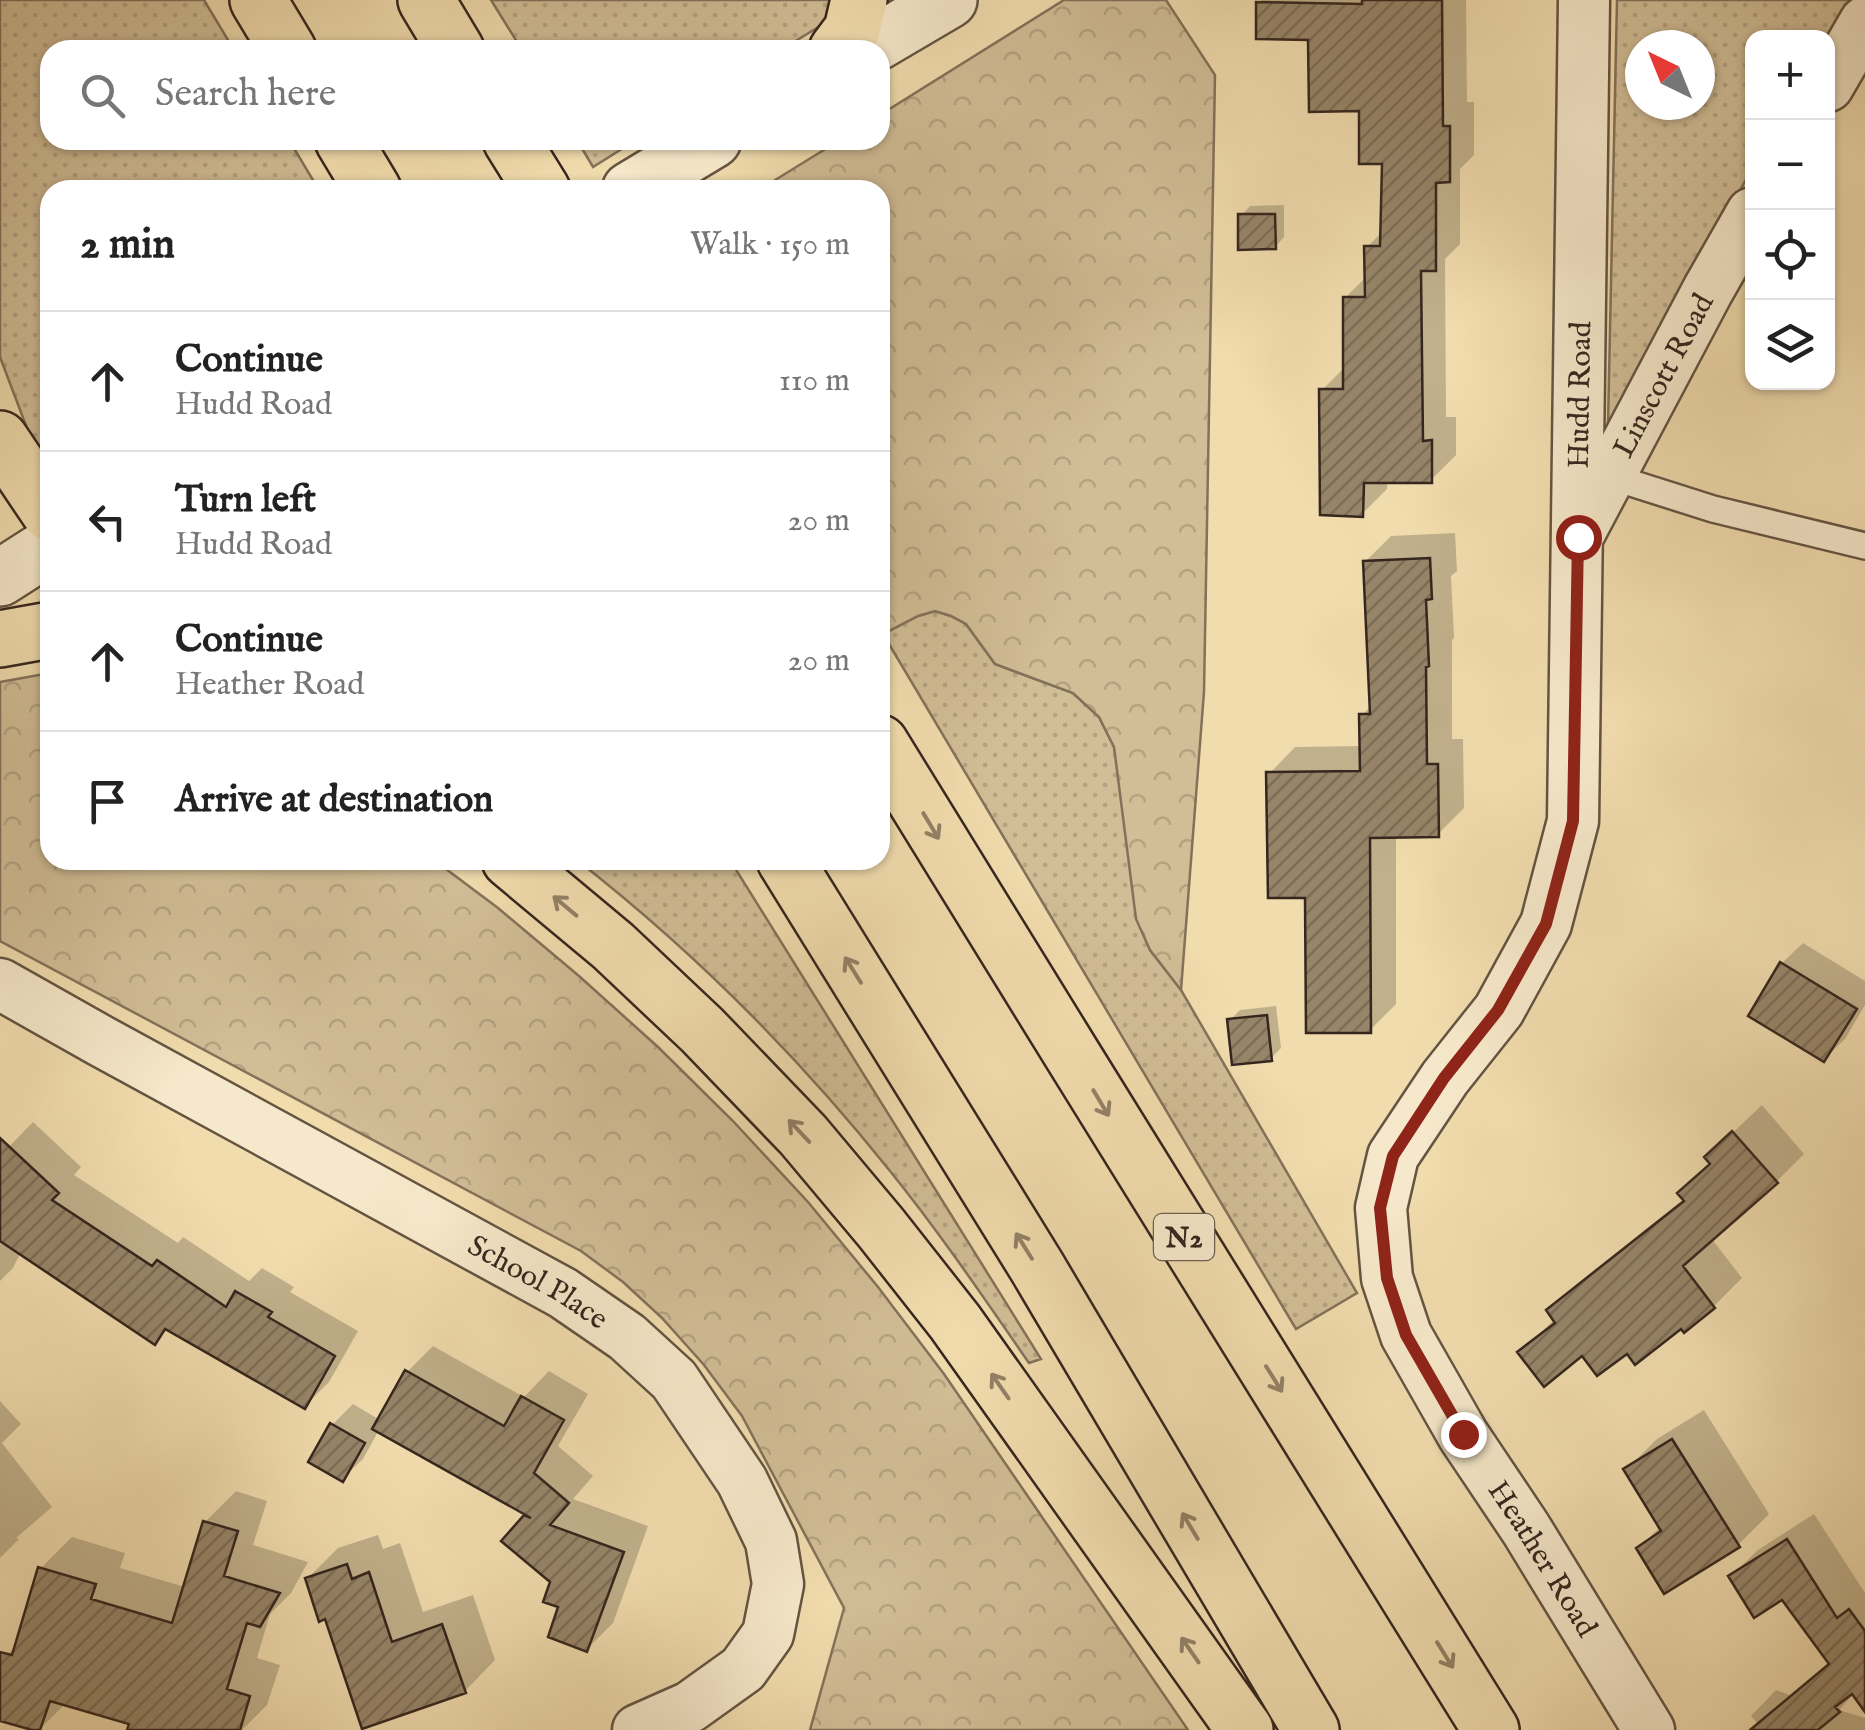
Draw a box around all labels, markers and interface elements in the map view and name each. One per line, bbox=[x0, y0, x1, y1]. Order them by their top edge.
north arrow bbox=[1625, 30, 1715, 120]
map controls bbox=[1745, 30, 1835, 390]
button: + bbox=[1745, 30, 1835, 120]
search box bbox=[40, 40, 890, 150]
icon: search bbox=[75, 68, 130, 123]
text: Search here bbox=[155, 71, 336, 119]
button: − bbox=[1745, 120, 1835, 210]
button: locate bbox=[1745, 210, 1835, 300]
text: 2 min bbox=[80, 219, 175, 272]
text: Walk · 150 m bbox=[690, 225, 850, 266]
street label: Linscott Road bbox=[1606, 287, 1724, 465]
button: layers bbox=[1745, 300, 1835, 390]
street label: Hudd Road bbox=[1561, 320, 1601, 469]
text: Continue bbox=[175, 337, 323, 385]
icon: ahead bbox=[80, 354, 135, 409]
text: 110 m bbox=[779, 361, 850, 402]
text: Hudd Road bbox=[175, 385, 332, 426]
text: Turn left bbox=[175, 477, 316, 525]
icon: left bbox=[80, 494, 135, 549]
text: 20 m bbox=[788, 501, 850, 542]
route start bbox=[1556, 515, 1602, 561]
text: Hudd Road bbox=[175, 525, 332, 566]
text: Continue bbox=[175, 617, 323, 665]
icon: ahead bbox=[80, 634, 135, 689]
text: 20 m bbox=[788, 641, 850, 682]
text: Heather Road bbox=[175, 665, 364, 706]
icon: arrive bbox=[80, 774, 135, 829]
text: Arrive at destination bbox=[175, 777, 493, 825]
one-way arrow bbox=[921, 811, 941, 840]
one-way arrow bbox=[553, 895, 578, 918]
one-way arrow bbox=[843, 956, 863, 985]
one-way arrow bbox=[1091, 1089, 1111, 1117]
one-way arrow bbox=[788, 1119, 811, 1144]
road number: N2 bbox=[1154, 1214, 1214, 1260]
street label: School Place bbox=[460, 1228, 615, 1339]
one-way arrow bbox=[1014, 1232, 1034, 1261]
one-way arrow bbox=[1263, 1364, 1284, 1392]
one-way arrow bbox=[990, 1373, 1011, 1400]
route end bbox=[1441, 1412, 1487, 1458]
street label: Heather Road bbox=[1478, 1474, 1605, 1645]
one-way arrow bbox=[1180, 1512, 1200, 1541]
one-way arrow bbox=[1180, 1637, 1201, 1664]
one-way arrow bbox=[1434, 1640, 1455, 1669]

